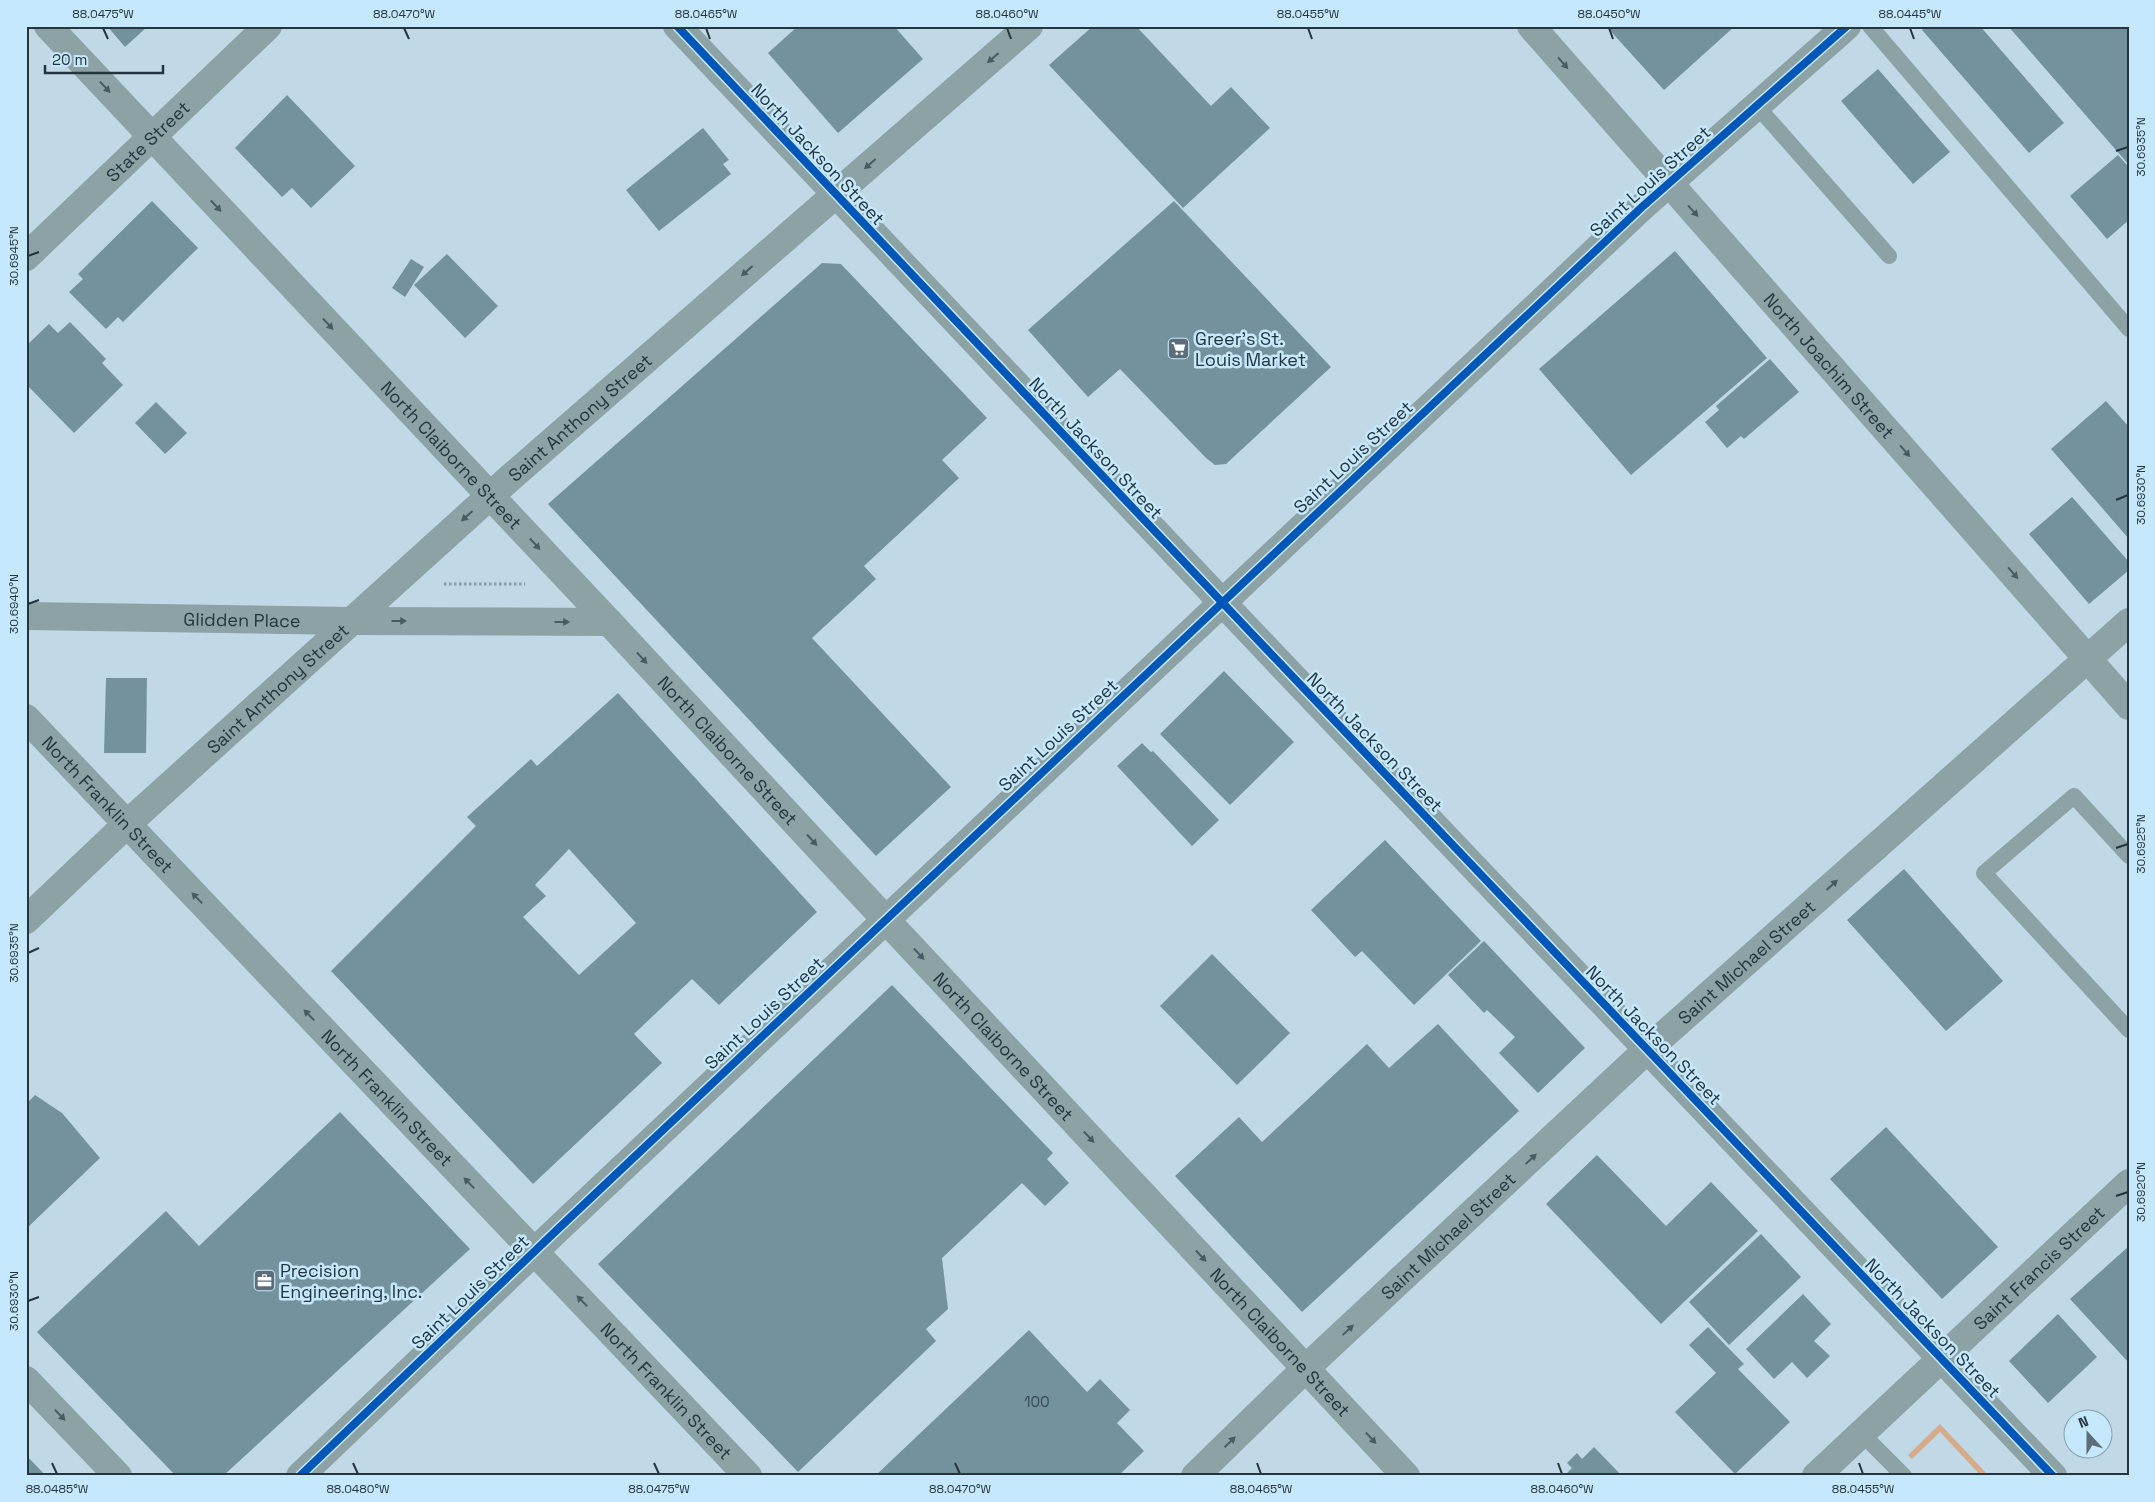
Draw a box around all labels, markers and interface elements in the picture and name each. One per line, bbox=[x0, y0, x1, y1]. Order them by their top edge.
text: 88.0475°W bbox=[72, 6, 134, 22]
text: 88.0470°W bbox=[373, 6, 436, 22]
text: 88.0465°W bbox=[675, 6, 738, 22]
text: 88.0460°W bbox=[975, 6, 1039, 22]
text: 88.0455°W bbox=[1277, 6, 1340, 22]
text: 88.0450°W bbox=[1578, 6, 1641, 22]
text: 88.0445°W bbox=[1879, 6, 1942, 22]
scale bar bbox=[45, 42, 162, 74]
text: 20 m bbox=[52, 50, 87, 69]
one-way arrow bbox=[987, 52, 999, 64]
one-way arrow bbox=[1557, 56, 1569, 68]
street label: North Jackson Street bbox=[746, 78, 890, 230]
one-way arrow bbox=[99, 81, 111, 93]
street label: State Street bbox=[101, 96, 194, 186]
text: 30.6935°N bbox=[2133, 117, 2149, 177]
street label: Saint Louis Street bbox=[1585, 121, 1715, 241]
one-way arrow bbox=[863, 159, 876, 170]
one-way arrow bbox=[210, 199, 222, 211]
one-way arrow bbox=[1688, 205, 1699, 218]
text: 30.6945°N bbox=[6, 226, 22, 286]
one-way arrow bbox=[742, 265, 754, 277]
street label: North Joachim Street bbox=[1759, 288, 1900, 443]
one-way arrow bbox=[322, 318, 334, 330]
place label: Greer's St. Louis Market bbox=[1195, 327, 1306, 371]
supermarket icon: Greer's St. Louis Market bbox=[1167, 336, 1191, 360]
street label: Saint Anthony Street bbox=[503, 348, 656, 486]
street label: North Jackson Street bbox=[1024, 372, 1168, 524]
street label: North Claiborne Street bbox=[376, 376, 527, 534]
street label: Saint Louis Street bbox=[1289, 396, 1417, 518]
one-way arrow bbox=[1899, 445, 1911, 457]
text: 30.6930°N bbox=[2133, 465, 2149, 525]
one-way arrow bbox=[460, 511, 473, 522]
one-way arrow bbox=[529, 538, 541, 550]
one-way arrow bbox=[2007, 567, 2018, 580]
text: 30.6940°N bbox=[6, 574, 22, 634]
street label: Glidden Place bbox=[183, 607, 301, 632]
one-way arrow bbox=[392, 617, 408, 625]
street label: Saint Anthony Street bbox=[202, 618, 353, 758]
one-way arrow bbox=[554, 618, 570, 626]
one-way arrow bbox=[636, 651, 648, 663]
street label: North Jackson Street bbox=[1302, 667, 1448, 817]
street label: North Claiborne Street bbox=[653, 671, 803, 830]
street label: Saint Louis Street bbox=[994, 674, 1122, 796]
street label: North Franklin Street bbox=[37, 731, 179, 878]
text: 30.6925°N bbox=[2133, 814, 2149, 874]
one-way arrow bbox=[806, 834, 818, 846]
one-way arrow bbox=[1826, 879, 1838, 891]
one-way arrow bbox=[191, 892, 203, 904]
street label: Saint Michael Street bbox=[1673, 895, 1820, 1029]
text: 30.6935°N bbox=[6, 923, 22, 983]
one-way arrow bbox=[913, 948, 925, 960]
street label: Saint Louis Street bbox=[700, 952, 828, 1074]
street label: North Jackson Street bbox=[1581, 960, 1727, 1110]
street label: North Claiborne Street bbox=[929, 967, 1079, 1125]
one-way arrow bbox=[303, 1009, 315, 1021]
street label: North Franklin Street bbox=[317, 1024, 458, 1171]
one-way arrow bbox=[1083, 1131, 1095, 1143]
one-way arrow bbox=[1524, 1153, 1536, 1165]
text: 30.6920°N bbox=[2133, 1162, 2149, 1222]
street label: Saint Michael Street bbox=[1376, 1167, 1520, 1304]
one-way arrow bbox=[463, 1178, 475, 1190]
street label: Saint Francis Street bbox=[1968, 1201, 2109, 1335]
street label: Saint Louis Street bbox=[406, 1230, 534, 1354]
one-way arrow bbox=[1195, 1249, 1206, 1262]
street label: North Jackson Street bbox=[1860, 1253, 2006, 1403]
place label: Precision Engineering, Inc. bbox=[280, 1259, 422, 1303]
street label: North Claiborne Street bbox=[1205, 1263, 1356, 1421]
office icon: Precision Engineering, Inc. bbox=[252, 1268, 276, 1292]
text: 30.6930°N bbox=[6, 1271, 22, 1331]
one-way arrow bbox=[576, 1295, 588, 1307]
street label: North Franklin Street bbox=[596, 1317, 737, 1464]
one-way arrow bbox=[1342, 1324, 1354, 1336]
house number: 100 bbox=[1024, 1392, 1050, 1411]
one-way arrow bbox=[54, 1409, 66, 1421]
north arrow bbox=[2062, 1410, 2112, 1460]
text: N bbox=[2076, 1412, 2091, 1432]
one-way arrow bbox=[1365, 1432, 1377, 1444]
one-way arrow bbox=[1224, 1436, 1236, 1448]
text: 88.0485°W bbox=[26, 1481, 89, 1497]
text: 88.0480°W bbox=[326, 1481, 390, 1497]
text: 88.0475°W bbox=[628, 1481, 690, 1497]
text: 88.0470°W bbox=[929, 1481, 992, 1497]
text: 88.0465°W bbox=[1230, 1481, 1293, 1497]
text: 88.0460°W bbox=[1530, 1481, 1594, 1497]
text: 88.0455°W bbox=[1832, 1481, 1895, 1497]

